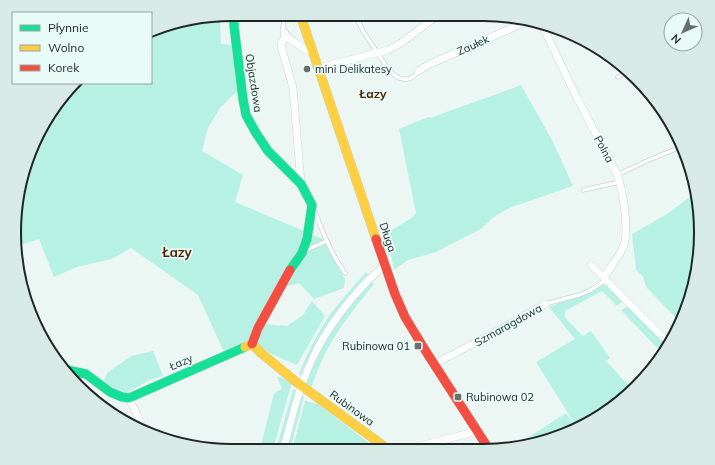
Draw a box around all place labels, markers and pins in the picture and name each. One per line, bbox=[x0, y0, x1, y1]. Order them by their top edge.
place label: mini Delikatesy bbox=[315, 62, 392, 76]
marker: mini Delikatesy bbox=[302, 64, 312, 74]
place label: Rubinowa 01 bbox=[342, 339, 410, 353]
marker: Rubinowa 01 bbox=[413, 341, 423, 351]
place label: Rubinowa 02 bbox=[466, 390, 534, 404]
marker: Rubinowa 02 bbox=[453, 392, 463, 402]

